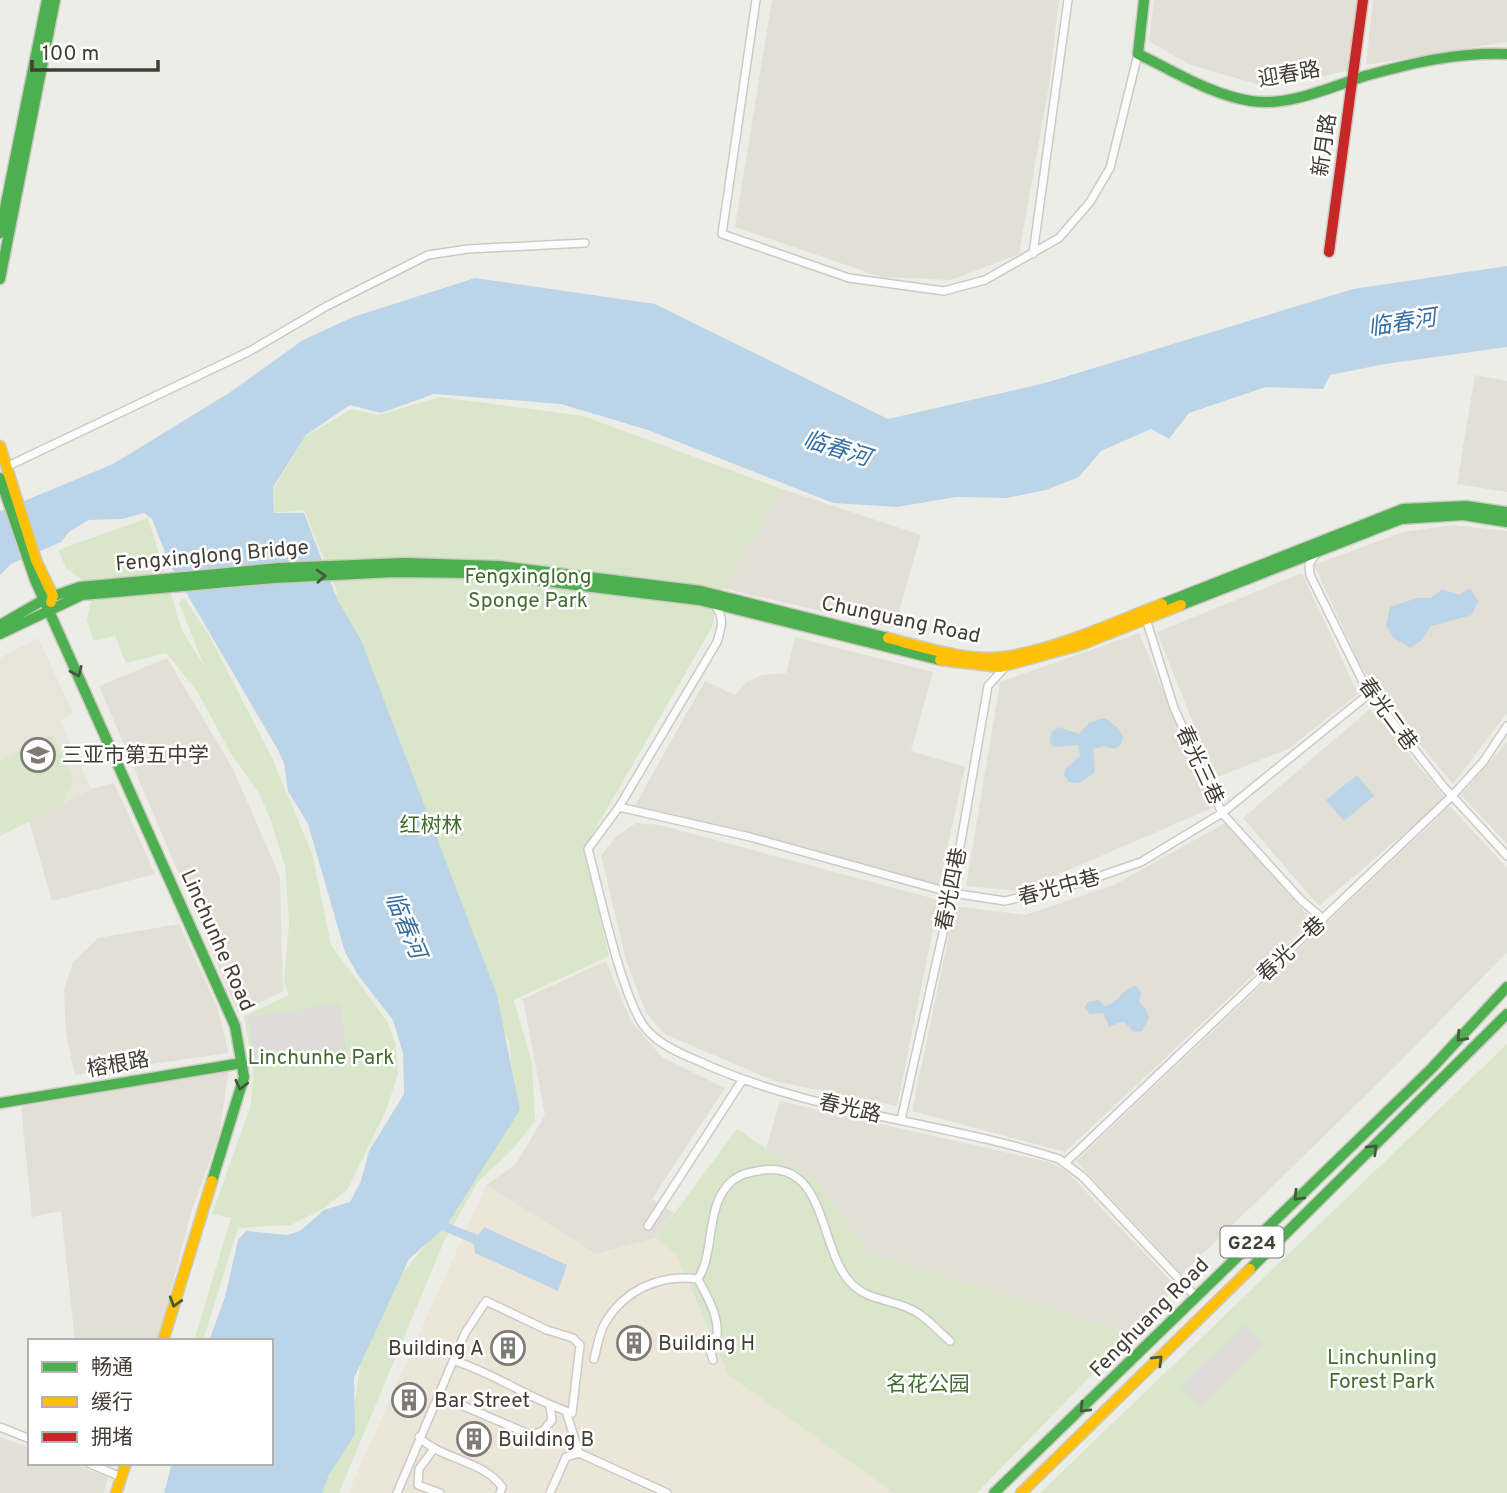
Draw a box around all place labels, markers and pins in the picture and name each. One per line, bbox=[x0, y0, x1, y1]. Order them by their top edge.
school or university icon: 三亚市第五中学 bbox=[19, 736, 57, 774]
place label: 三亚市第五中学 bbox=[62, 743, 209, 770]
building icon: Building H bbox=[615, 1324, 653, 1362]
building icon: Building A bbox=[489, 1329, 527, 1367]
place label: Building H bbox=[658, 1331, 755, 1358]
place label: Building A bbox=[388, 1336, 484, 1363]
building icon: Bar Street bbox=[390, 1381, 428, 1419]
place label: Bar Street bbox=[434, 1388, 530, 1415]
building icon: Building B bbox=[455, 1420, 493, 1458]
place label: Building B bbox=[498, 1427, 594, 1454]

